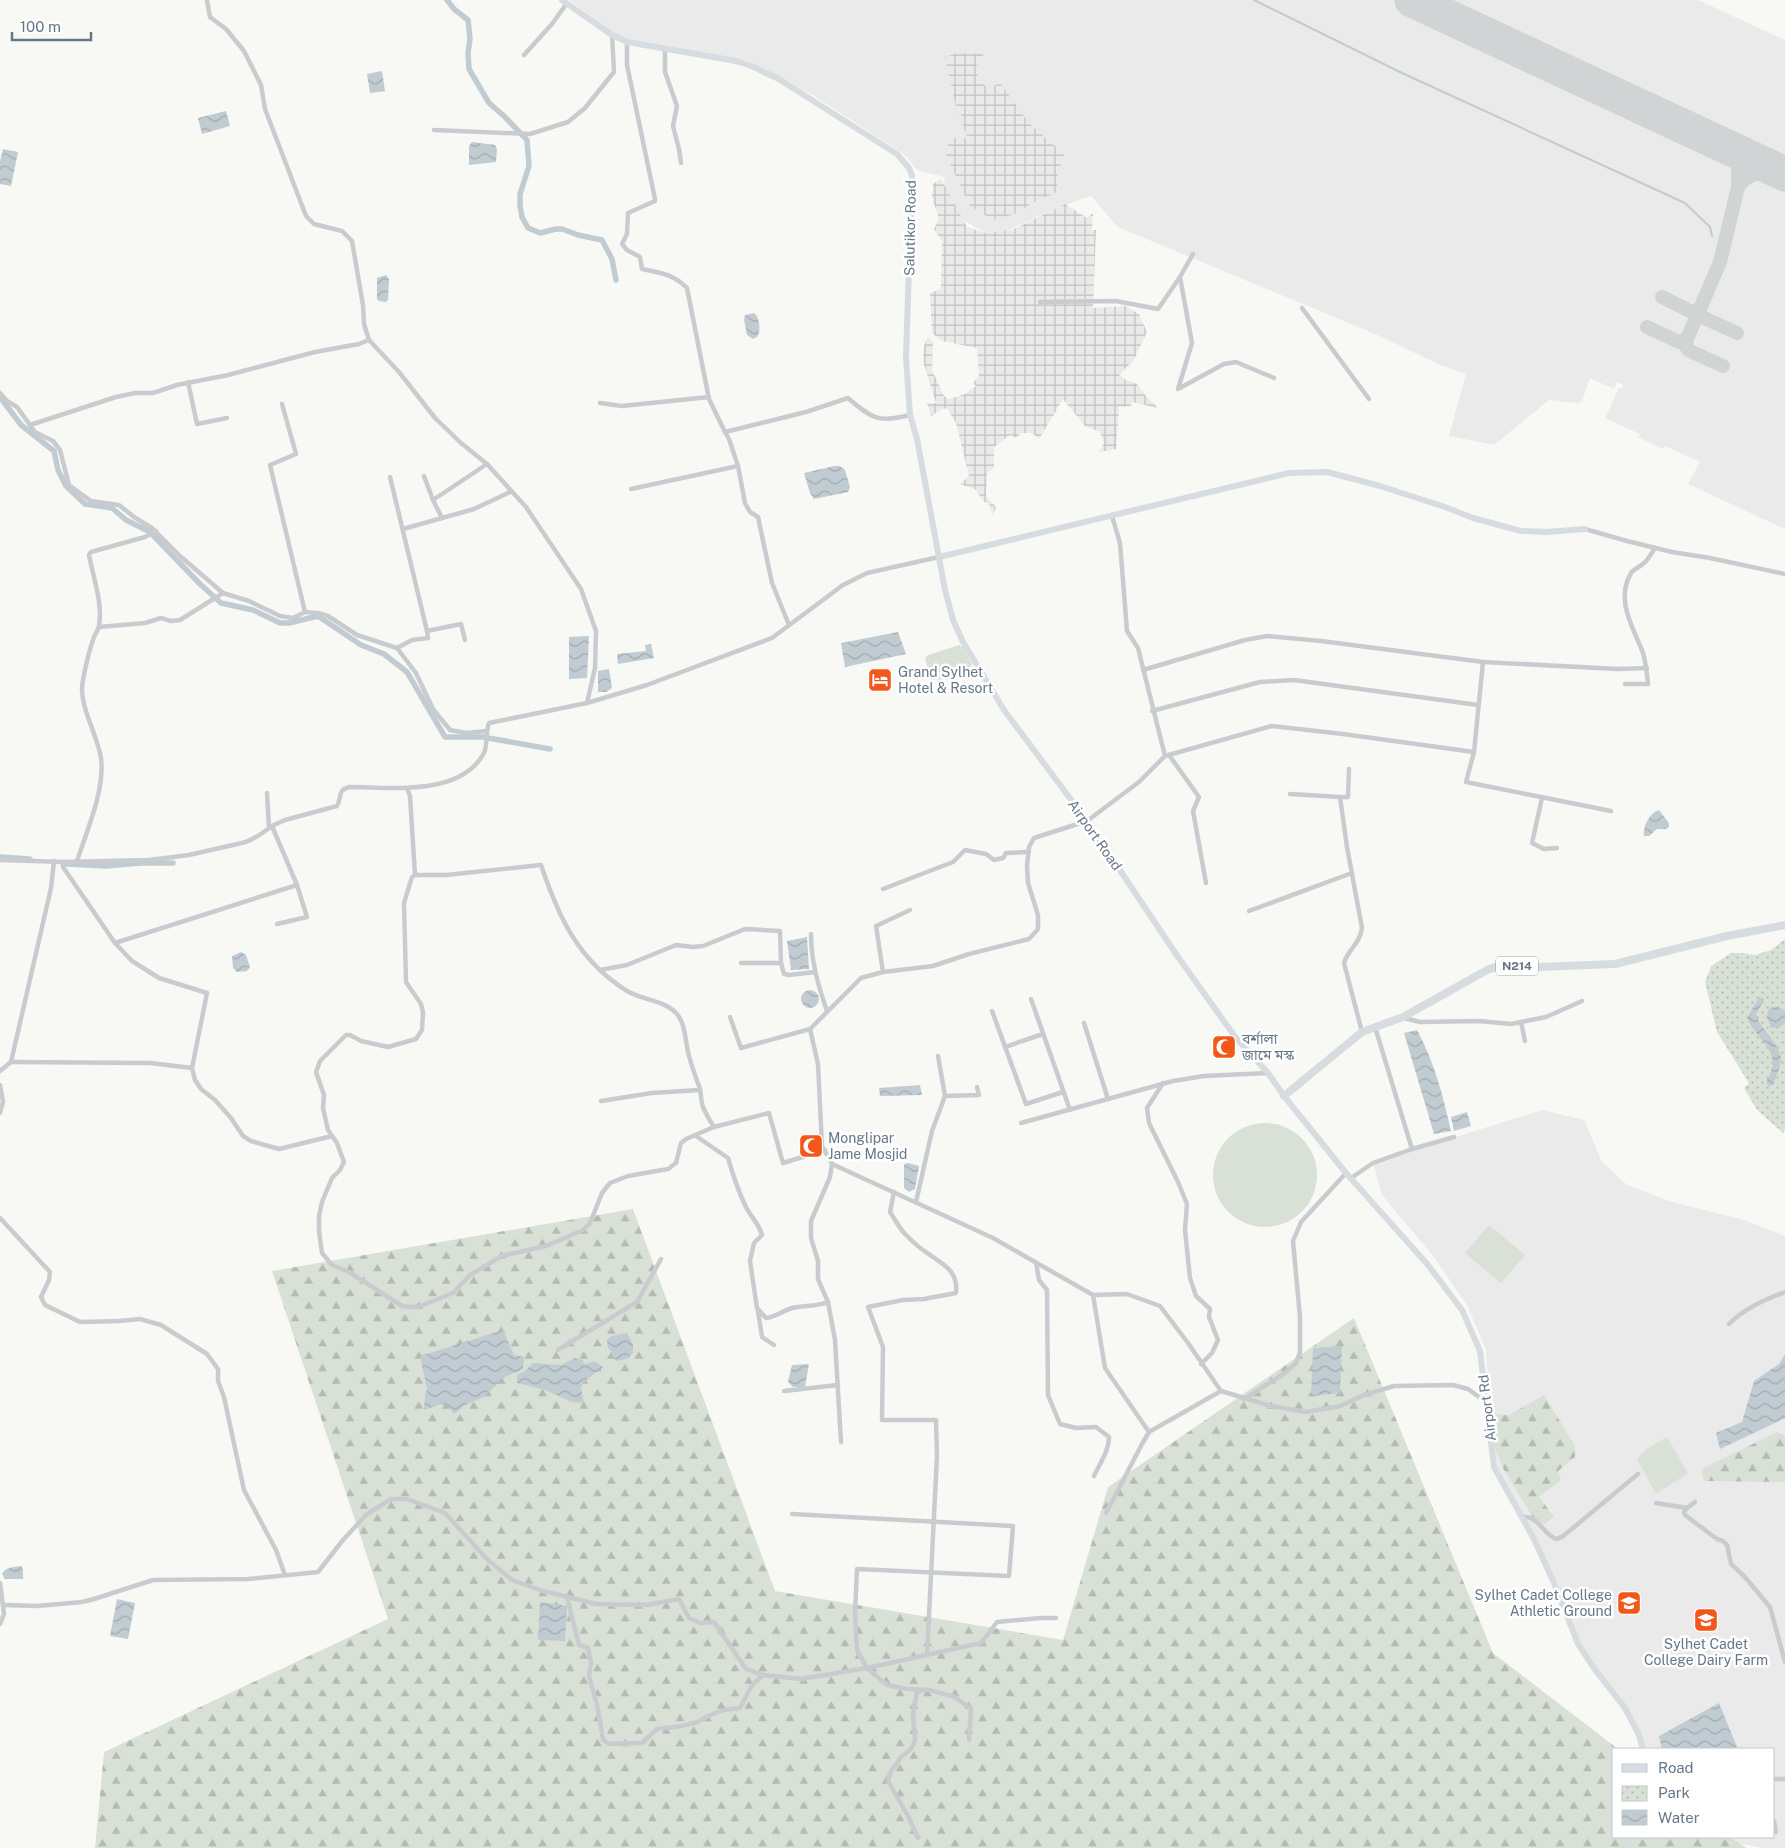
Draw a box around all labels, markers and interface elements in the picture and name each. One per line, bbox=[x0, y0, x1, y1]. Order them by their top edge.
scale bar bbox=[12, 10, 91, 42]
text: 100 m bbox=[20, 18, 61, 35]
street label: Salutikor Road bbox=[901, 180, 919, 276]
place label: Grand Sylhet Hotel & Resort bbox=[898, 664, 993, 696]
hotel icon: Grand Sylhet Hotel & Resort bbox=[867, 667, 893, 693]
street label: Airport Road bbox=[1065, 797, 1125, 873]
road number: N214 bbox=[1496, 956, 1538, 976]
place label: বর্শালা জামে মস্ক bbox=[1241, 1030, 1294, 1063]
mosque icon: বর্শালা জামে মস্ক bbox=[1211, 1034, 1237, 1060]
place label: Monglipar Jame Mosjid bbox=[828, 1130, 907, 1162]
mosque icon: Monglipar Jame Mosjid bbox=[798, 1133, 824, 1159]
street label: Airport Rd bbox=[1475, 1374, 1499, 1442]
place label: Sylhet Cadet College Athletic Ground bbox=[1474, 1587, 1612, 1619]
school or university icon: Sylhet Cadet College Athletic Ground bbox=[1616, 1590, 1642, 1616]
school or university icon: Sylhet Cadet College Dairy Farm bbox=[1693, 1607, 1719, 1633]
place label: Sylhet Cadet College Dairy Farm bbox=[1644, 1636, 1768, 1668]
legend bbox=[1612, 1748, 1775, 1838]
text: Road bbox=[1658, 1759, 1694, 1776]
text: Park bbox=[1658, 1784, 1690, 1801]
text: Water bbox=[1658, 1809, 1700, 1826]

